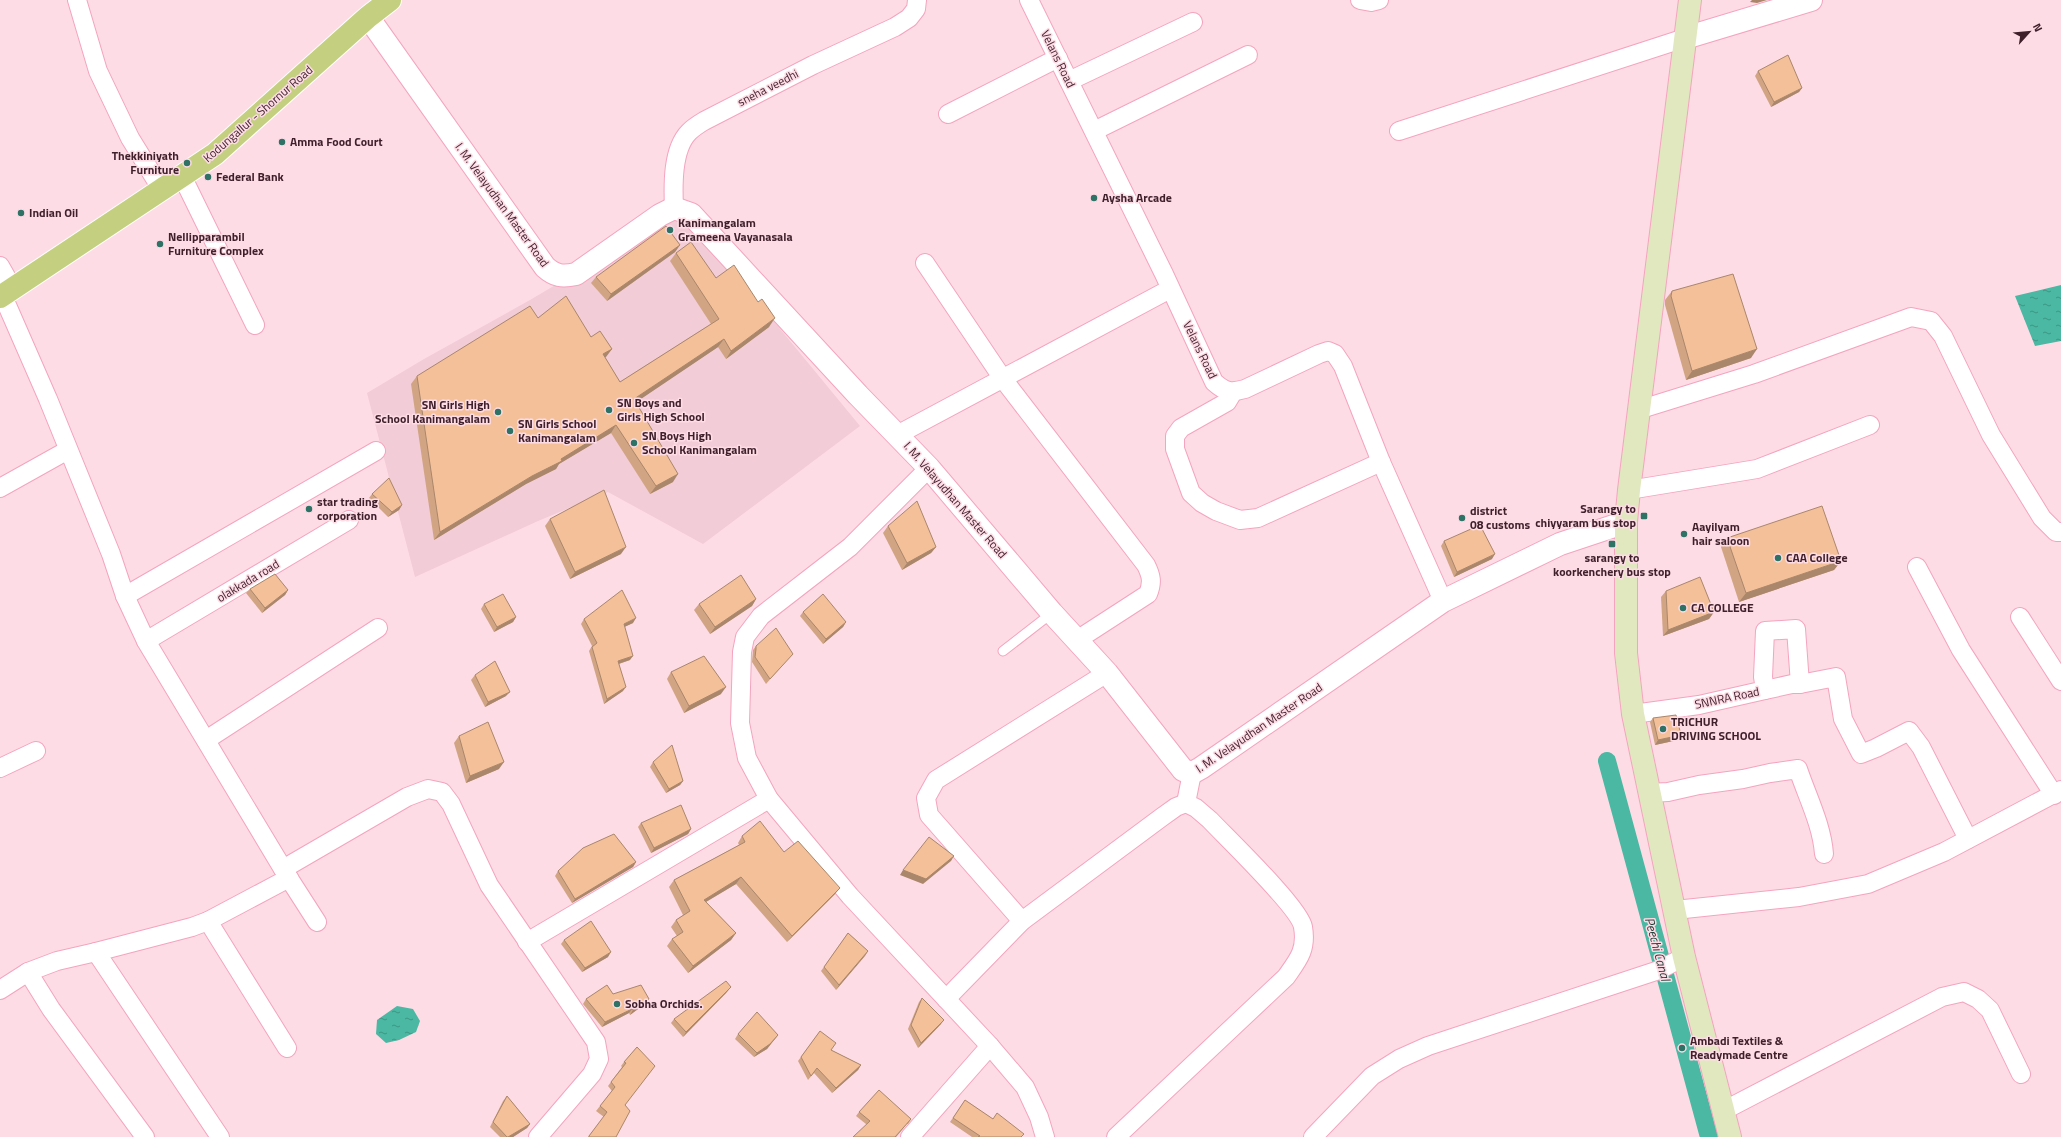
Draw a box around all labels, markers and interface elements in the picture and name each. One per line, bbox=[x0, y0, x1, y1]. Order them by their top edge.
north arrow bbox=[2009, 12, 2049, 52]
text: N bbox=[2029, 20, 2047, 34]
street label: Velans Road bbox=[1036, 27, 1081, 91]
street label: Kodungallur - Shornur Road bbox=[199, 61, 317, 167]
street label: sneha veedhi bbox=[734, 64, 802, 111]
place label: Amma Food Court bbox=[290, 132, 383, 151]
marker: Amma Food Court bbox=[277, 137, 287, 147]
street label: I. M. Velayudhan Master Road bbox=[451, 139, 554, 271]
place label: Thekkiniyath Furniture bbox=[112, 146, 179, 179]
marker: Thekkiniyath Furniture bbox=[182, 158, 192, 168]
place label: Federal Bank bbox=[216, 167, 285, 186]
marker: Federal Bank bbox=[203, 172, 213, 182]
place label: Aysha Arcade bbox=[1102, 188, 1172, 207]
marker: Aysha Arcade bbox=[1089, 193, 1099, 203]
place label: Indian Oil bbox=[29, 203, 78, 222]
marker: Indian Oil bbox=[16, 208, 26, 218]
place label: Kanimangalam Grameena Vayanasala bbox=[678, 213, 793, 246]
marker: Kanimangalam Grameena Vayanasala bbox=[665, 225, 675, 235]
place label: Nellipparambil Furniture Complex bbox=[168, 227, 264, 260]
marker: Nellipparambil Furniture Complex bbox=[155, 239, 165, 249]
street label: Velans Road bbox=[1178, 318, 1223, 382]
place label: SN Boys and Girls High School bbox=[617, 393, 705, 426]
place label: SN Girls High School Kanimangalam bbox=[375, 395, 490, 428]
marker: SN Boys and Girls High School bbox=[604, 405, 614, 415]
marker: SN Girls High School Kanimangalam bbox=[493, 407, 503, 417]
place label: SN Girls School Kanimangalam bbox=[518, 414, 596, 447]
marker: SN Girls School Kanimangalam bbox=[505, 426, 515, 436]
place label: SN Boys High School Kanimangalam bbox=[642, 426, 757, 459]
street label: I. M. Velayudhan Master Road bbox=[899, 437, 1012, 562]
marker: SN Boys High School Kanimangalam bbox=[629, 438, 639, 448]
place label: star trading corporation bbox=[317, 492, 379, 525]
place label: Sarangy to chiyyaram bus stop bbox=[1535, 499, 1636, 532]
place label: district 08 customs bbox=[1470, 501, 1531, 534]
marker: star trading corporation bbox=[304, 504, 314, 514]
marker: Sarangy to chiyyaram bus stop bbox=[1639, 511, 1649, 521]
marker: district 08 customs bbox=[1457, 513, 1467, 523]
place label: Aayilyam hair saloon bbox=[1692, 517, 1749, 550]
marker: Aayilyam hair saloon bbox=[1679, 529, 1689, 539]
marker: sarangy to koorkenchery bus stop bbox=[1607, 539, 1617, 549]
place label: sarangy to koorkenchery bus stop bbox=[1553, 548, 1671, 581]
place label: CAA College bbox=[1786, 548, 1848, 567]
marker: CAA College bbox=[1773, 553, 1783, 563]
street label: olakkada road bbox=[213, 554, 283, 607]
place label: CA COLLEGE bbox=[1691, 598, 1754, 617]
marker: CA COLLEGE bbox=[1678, 603, 1688, 613]
street label: I. M. Velayudhan Master Road bbox=[1191, 678, 1326, 777]
street label: SNNRA Road bbox=[1693, 681, 1761, 714]
place label: TRICHUR DRIVING SCHOOL bbox=[1671, 712, 1761, 745]
marker: TRICHUR DRIVING SCHOOL bbox=[1658, 724, 1668, 734]
water label: Peechi Canal bbox=[1640, 915, 1677, 985]
place label: Sobha Orchids. bbox=[625, 994, 703, 1013]
marker: Sobha Orchids. bbox=[612, 999, 622, 1009]
place label: Ambadi Textiles & Readymade Centre bbox=[1690, 1031, 1788, 1064]
marker: Ambadi Textiles & Readymade Centre bbox=[1677, 1043, 1687, 1053]

